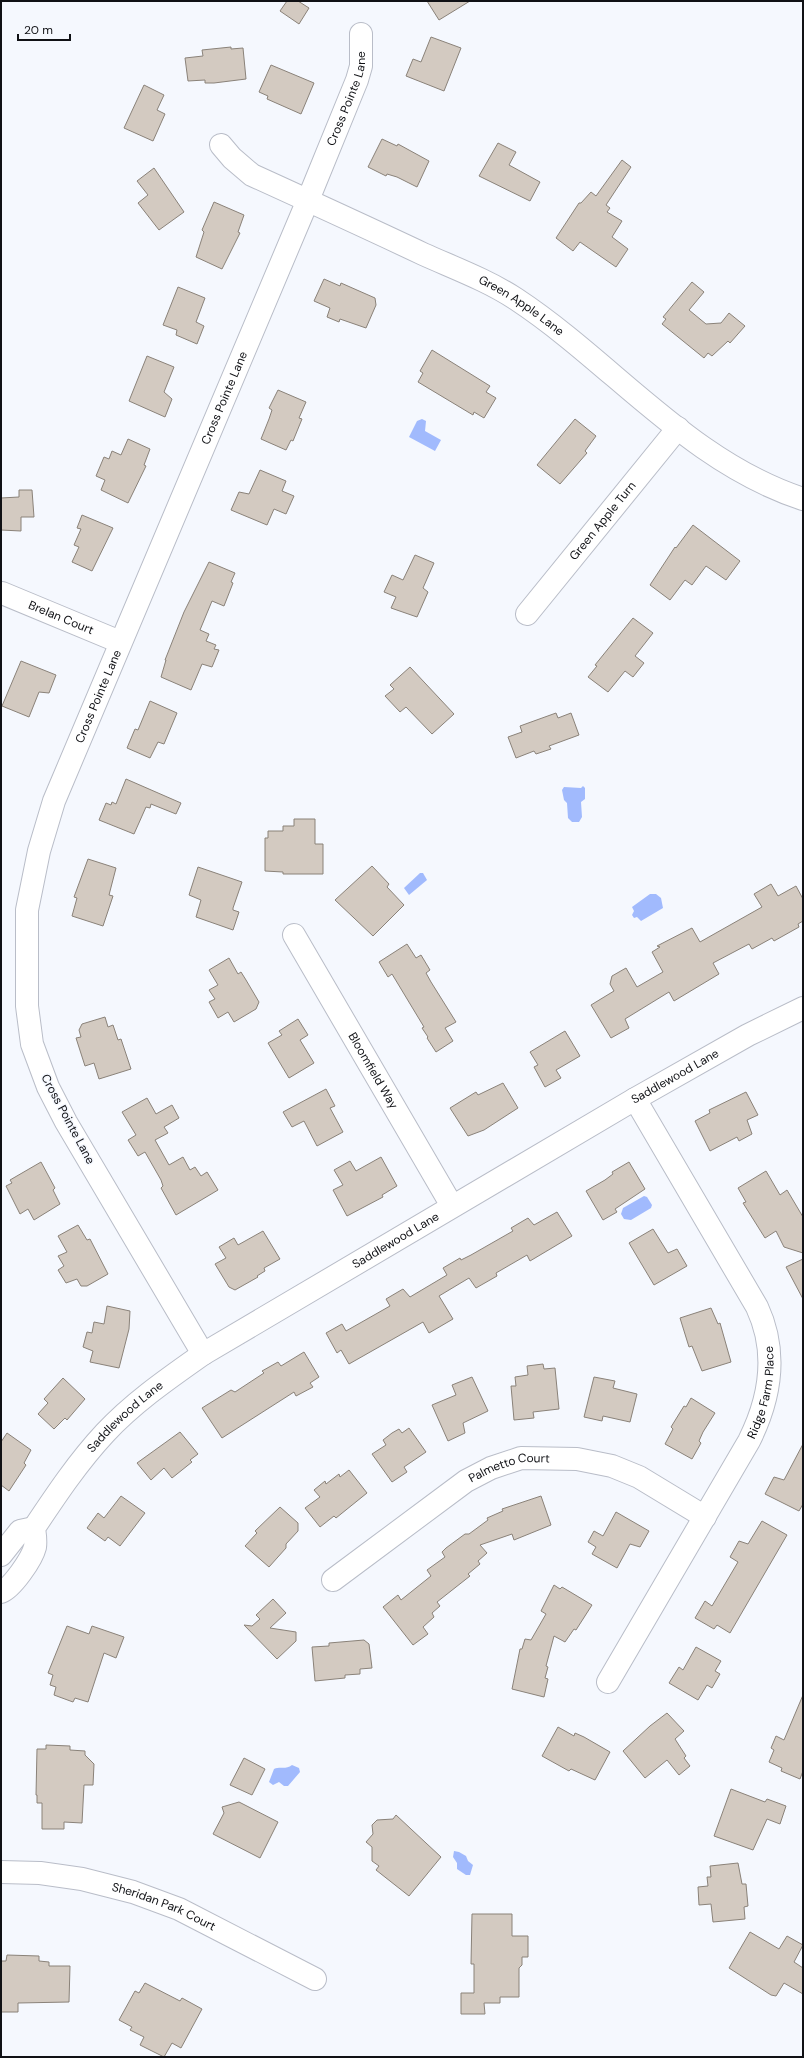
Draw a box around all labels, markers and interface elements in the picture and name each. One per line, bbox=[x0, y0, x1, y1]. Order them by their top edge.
scale bar bbox=[18, 16, 70, 42]
text: 20 m bbox=[24, 22, 53, 38]
street label: Cross Pointe Lane bbox=[323, 51, 369, 148]
street label: Green Apple Lane bbox=[476, 272, 568, 339]
street label: Cross Pointe Lane bbox=[198, 349, 251, 447]
street label: Green Apple Turn bbox=[566, 478, 640, 564]
street label: Brelan Court bbox=[26, 597, 96, 638]
street label: Cross Pointe Lane bbox=[71, 647, 125, 745]
street label: Bloomfield Way bbox=[345, 1029, 402, 1112]
street label: Saddlewood Lane bbox=[628, 1045, 722, 1107]
street label: Cross Pointe Lane bbox=[38, 1071, 99, 1167]
street label: Saddlewood Lane bbox=[349, 1208, 442, 1272]
street label: Ridge Farm Place bbox=[743, 1345, 778, 1441]
street label: Saddlewood Lane bbox=[83, 1377, 166, 1456]
street label: Palmetto Court bbox=[466, 1450, 550, 1486]
street label: Sheridan Park Court bbox=[110, 1879, 219, 1935]

